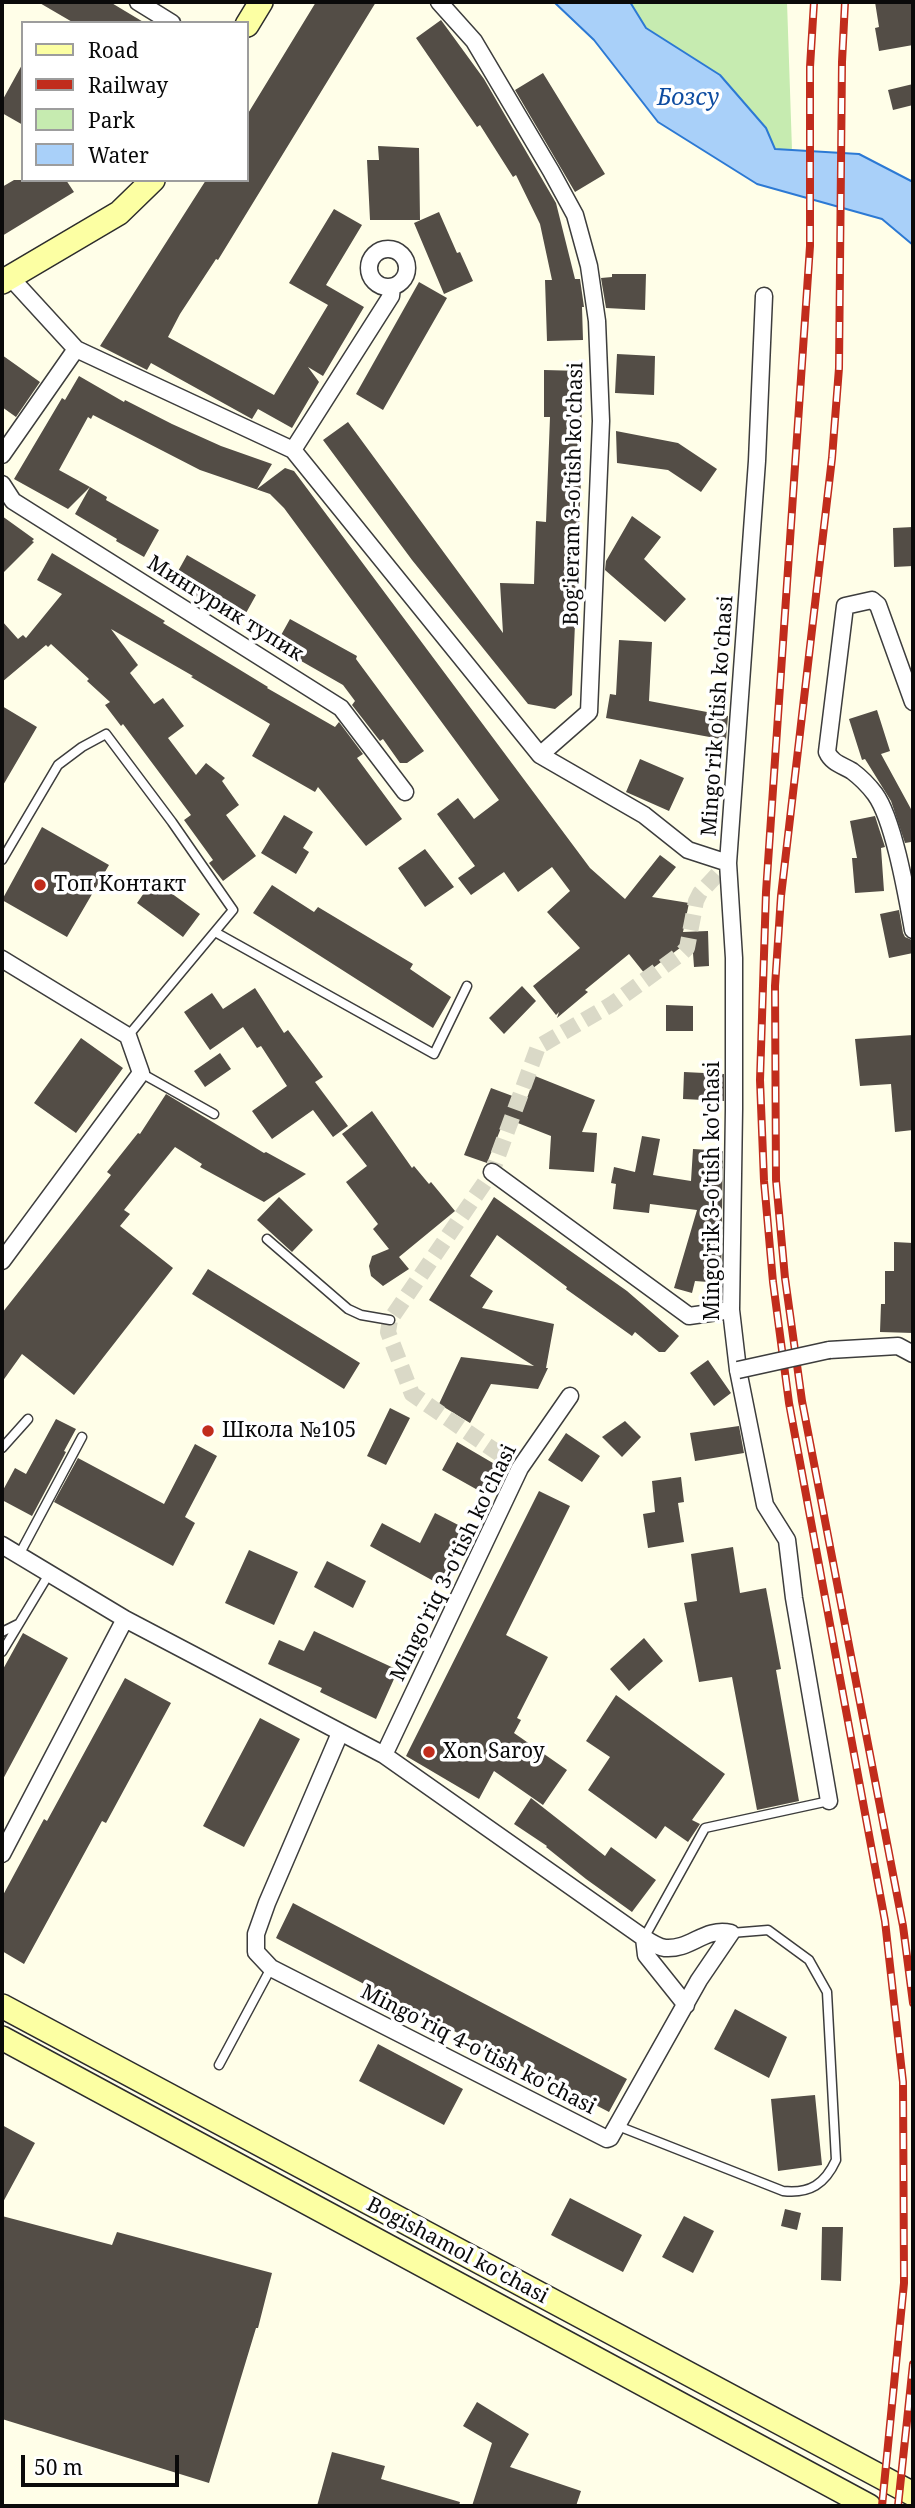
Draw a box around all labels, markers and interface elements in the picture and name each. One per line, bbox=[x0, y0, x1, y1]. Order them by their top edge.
legend bbox=[21, 21, 248, 182]
text: Road bbox=[88, 36, 139, 64]
text: Railway bbox=[88, 71, 168, 99]
water label: Бозсу bbox=[657, 84, 719, 112]
text: Park bbox=[88, 106, 135, 134]
text: Water bbox=[88, 141, 149, 169]
street label: Bog'ieram 3-o'tish ko'chasi bbox=[559, 362, 589, 626]
street label: Мингурик тупик bbox=[142, 551, 308, 667]
street label: Mingo'rik o'tish ko'chasi bbox=[697, 595, 739, 837]
place label: Топ Контакт bbox=[54, 872, 186, 898]
marker: Топ Контакт bbox=[32, 877, 48, 893]
street label: Mingo'rik 3-o'tish ko'chasi bbox=[700, 1061, 726, 1321]
place label: Школа №105 bbox=[222, 1418, 356, 1444]
marker: Школа №105 bbox=[200, 1423, 216, 1439]
street label: Mingo'riq 3-o'tish ko'chasi bbox=[386, 1441, 522, 1685]
place label: Xon Saroy bbox=[443, 1739, 545, 1765]
marker: Xon Saroy bbox=[421, 1744, 437, 1760]
street label: Mingo'riq 4-o'tish ko'chasi bbox=[356, 1980, 600, 2120]
street label: Bogishamol ko'chasi bbox=[362, 2192, 552, 2310]
scale bar bbox=[24, 2442, 182, 2486]
text: 50 m bbox=[34, 2453, 83, 2481]

